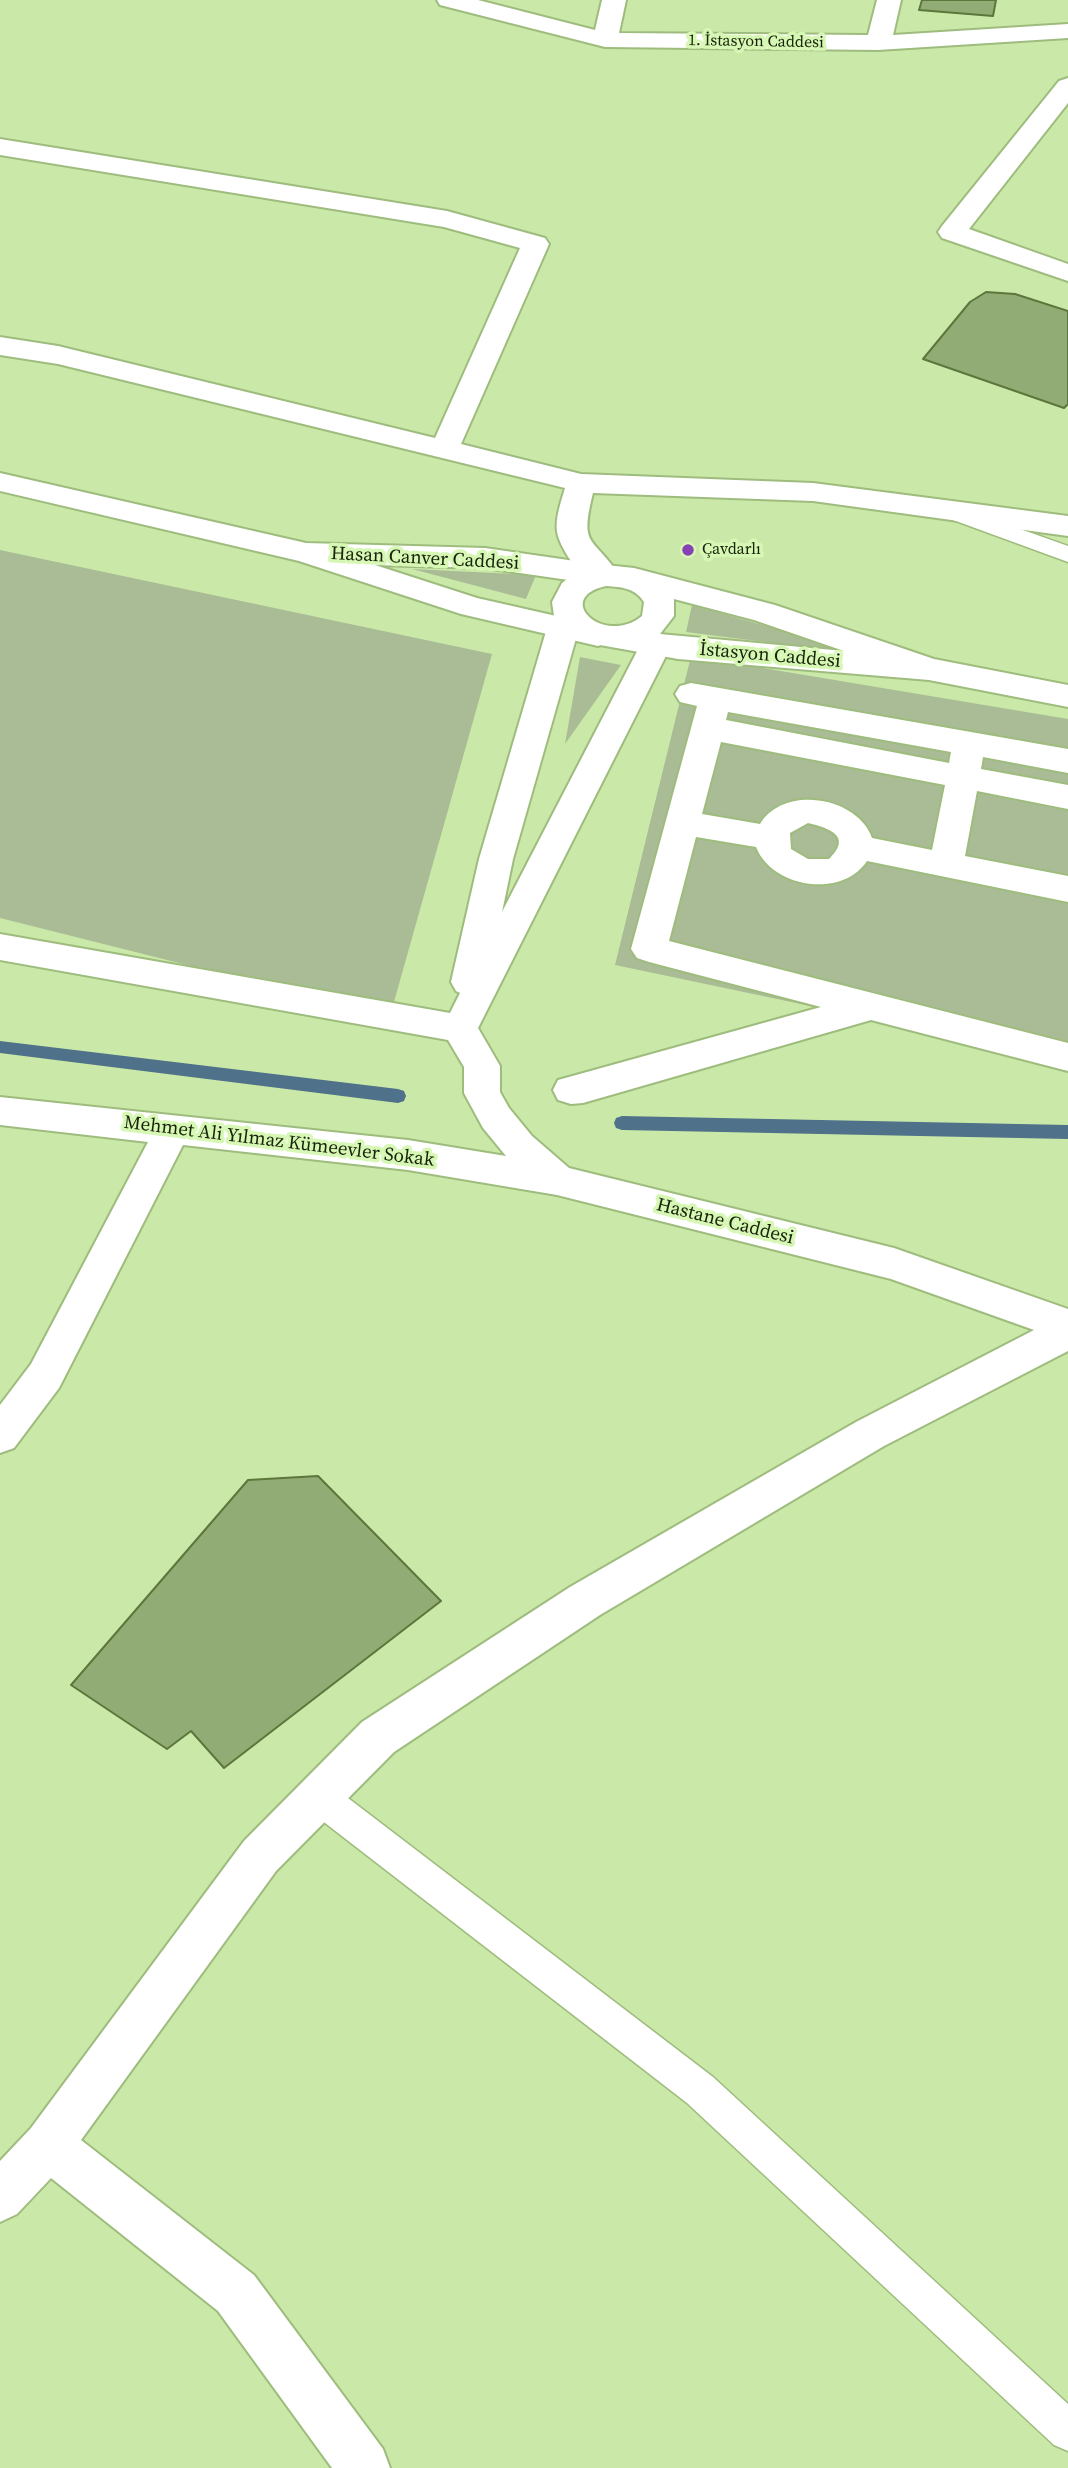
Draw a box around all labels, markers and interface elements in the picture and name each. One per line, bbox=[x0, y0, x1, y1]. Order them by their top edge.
street label: 1. İstasyon Caddesi bbox=[688, 31, 824, 53]
place label: Çavdarlı bbox=[702, 540, 761, 560]
marker: Çavdarlı bbox=[680, 542, 696, 558]
street label: Hasan Canver Caddesi bbox=[330, 543, 520, 575]
street label: İstasyon Caddesi bbox=[699, 638, 841, 674]
street label: Mehmet Ali Yılmaz Kümeevler Sokak bbox=[123, 1112, 435, 1172]
street label: Hastane Caddesi bbox=[654, 1194, 796, 1250]

